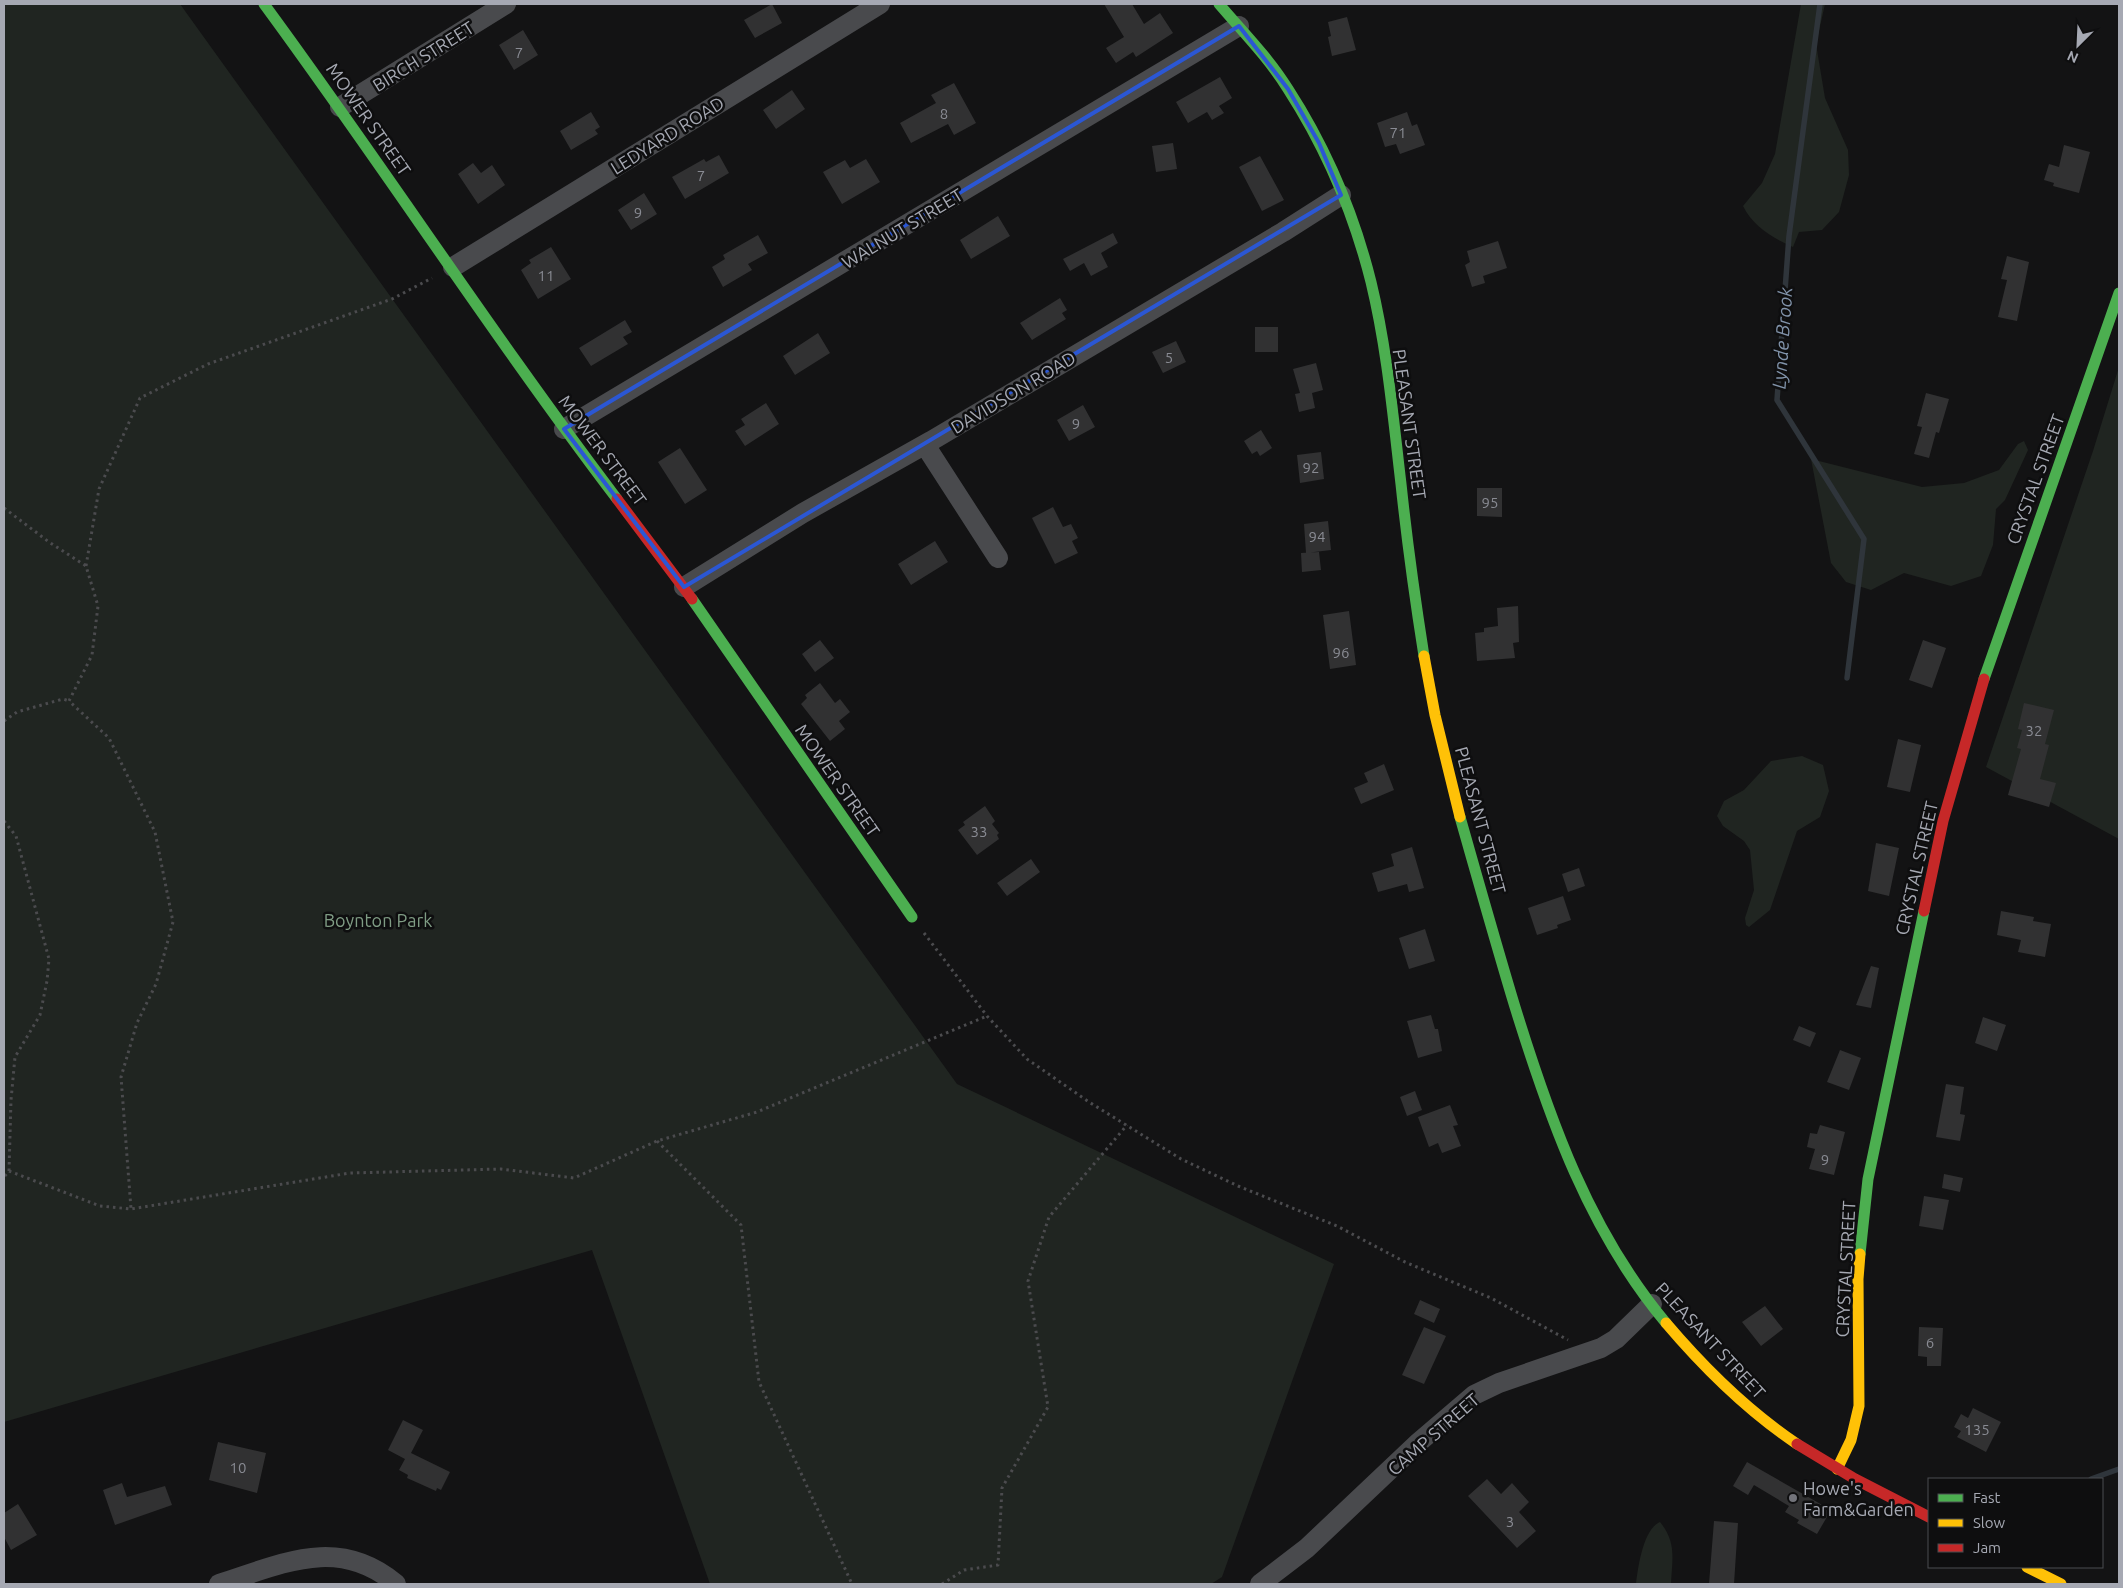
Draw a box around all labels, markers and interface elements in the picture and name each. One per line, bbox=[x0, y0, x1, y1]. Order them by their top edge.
street label: BIRCH STREET bbox=[369, 17, 477, 95]
north arrow bbox=[2053, 20, 2103, 70]
house number: 7 bbox=[515, 44, 523, 61]
text: N bbox=[2065, 47, 2081, 66]
street label: MOWER STREET bbox=[323, 59, 415, 179]
street label: LEDYARD ROAD bbox=[607, 92, 727, 178]
house number: 8 bbox=[940, 105, 948, 122]
house number: 71 bbox=[1390, 124, 1406, 141]
house number: 7 bbox=[697, 167, 705, 184]
street label: WALNUT STREET bbox=[838, 184, 966, 272]
house number: 9 bbox=[634, 204, 642, 221]
house number: 11 bbox=[538, 267, 554, 284]
water label: Lynde Brook bbox=[1767, 286, 1797, 390]
street label: DAVIDSON ROAD bbox=[947, 347, 1079, 437]
street label: PLEASANT STREET bbox=[1390, 348, 1430, 500]
house number: 5 bbox=[1165, 349, 1173, 366]
street label: MOWER STREET bbox=[555, 391, 651, 509]
street label: CRYSTAL STREET bbox=[2002, 411, 2068, 547]
house number: 9 bbox=[1072, 415, 1080, 432]
house number: 92 bbox=[1303, 459, 1319, 476]
house number: 95 bbox=[1482, 494, 1498, 511]
house number: 94 bbox=[1309, 528, 1325, 545]
house number: 96 bbox=[1333, 644, 1349, 661]
street label: MOWER STREET bbox=[792, 720, 884, 840]
house number: 32 bbox=[2026, 722, 2042, 739]
street label: PLEASANT STREET bbox=[1452, 744, 1510, 896]
street label: CRYSTAL STREET bbox=[1891, 799, 1941, 937]
house number: 33 bbox=[971, 823, 987, 840]
park label: Boynton Park bbox=[324, 910, 432, 930]
house number: 9 bbox=[1821, 1151, 1829, 1168]
street label: CRYSTAL STREET bbox=[1831, 1200, 1859, 1338]
street label: PLEASANT STREET bbox=[1652, 1278, 1770, 1402]
house number: 6 bbox=[1926, 1334, 1934, 1351]
street label: CAMP STREET bbox=[1383, 1389, 1483, 1479]
house number: 135 bbox=[1964, 1421, 1990, 1438]
house number: 10 bbox=[230, 1459, 246, 1476]
place label: Howe's Farm&Garden bbox=[1803, 1478, 1914, 1519]
legend bbox=[1928, 1478, 2103, 1568]
text: Fast bbox=[1973, 1489, 2001, 1506]
marker: Howe's Farm&Garden bbox=[1787, 1492, 1799, 1504]
house number: 3 bbox=[1506, 1513, 1514, 1530]
text: Slow bbox=[1973, 1514, 2006, 1531]
text: Jam bbox=[1973, 1539, 2001, 1556]

